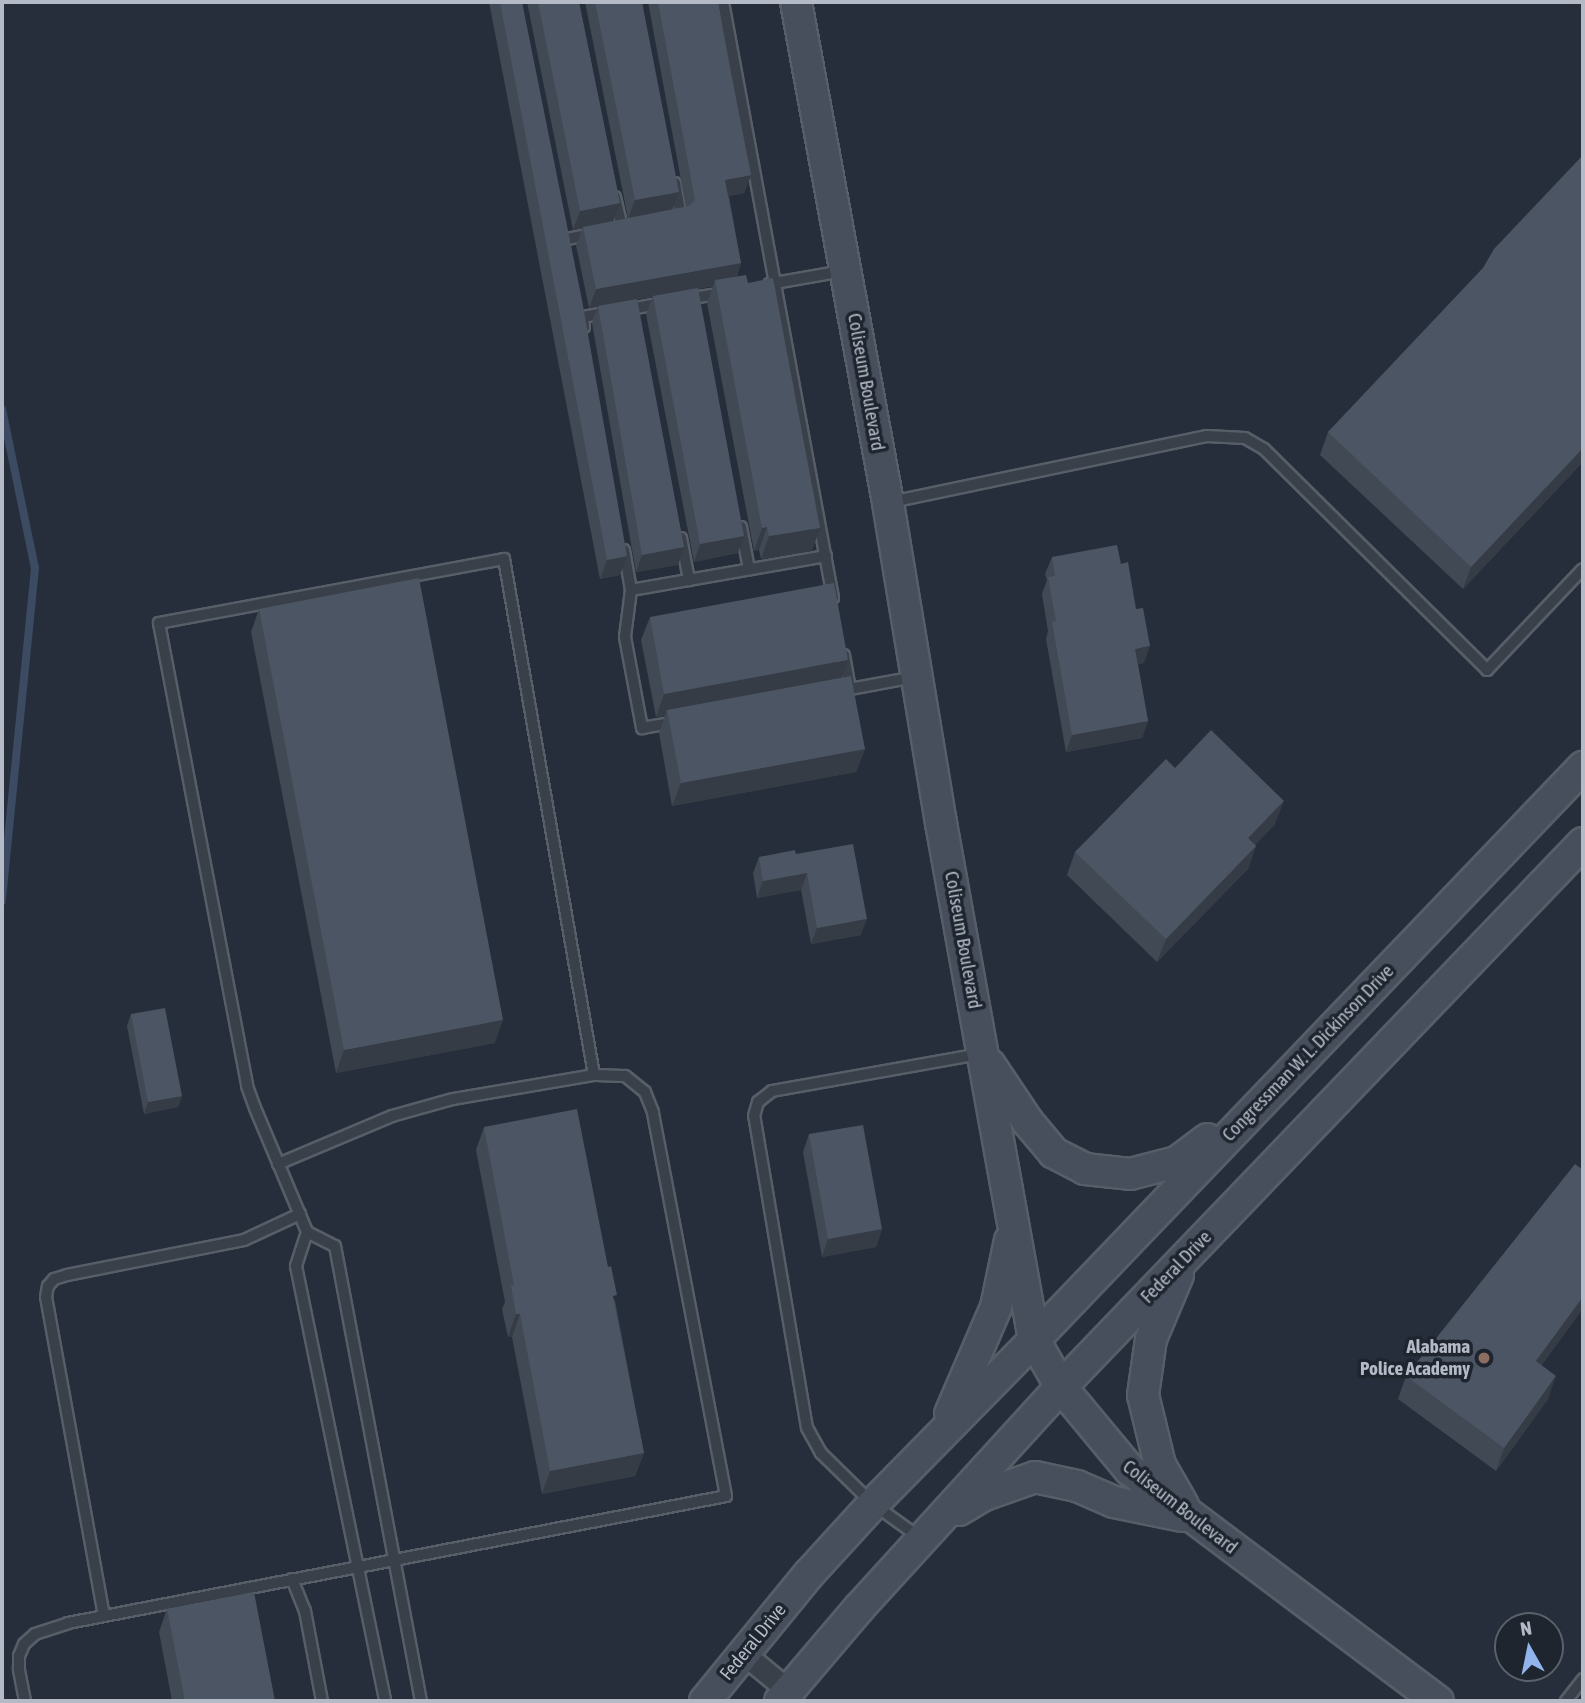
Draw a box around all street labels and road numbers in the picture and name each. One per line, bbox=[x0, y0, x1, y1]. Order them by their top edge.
street label: Coliseum Boulevard bbox=[843, 311, 889, 453]
street label: Coliseum Boulevard bbox=[940, 869, 986, 1011]
street label: Congressman W. L. Dickinson Drive bbox=[1218, 960, 1398, 1146]
street label: Federal Drive bbox=[1136, 1226, 1216, 1308]
street label: Coliseum Boulevard bbox=[1118, 1455, 1242, 1559]
street label: Federal Drive bbox=[715, 1599, 791, 1685]

